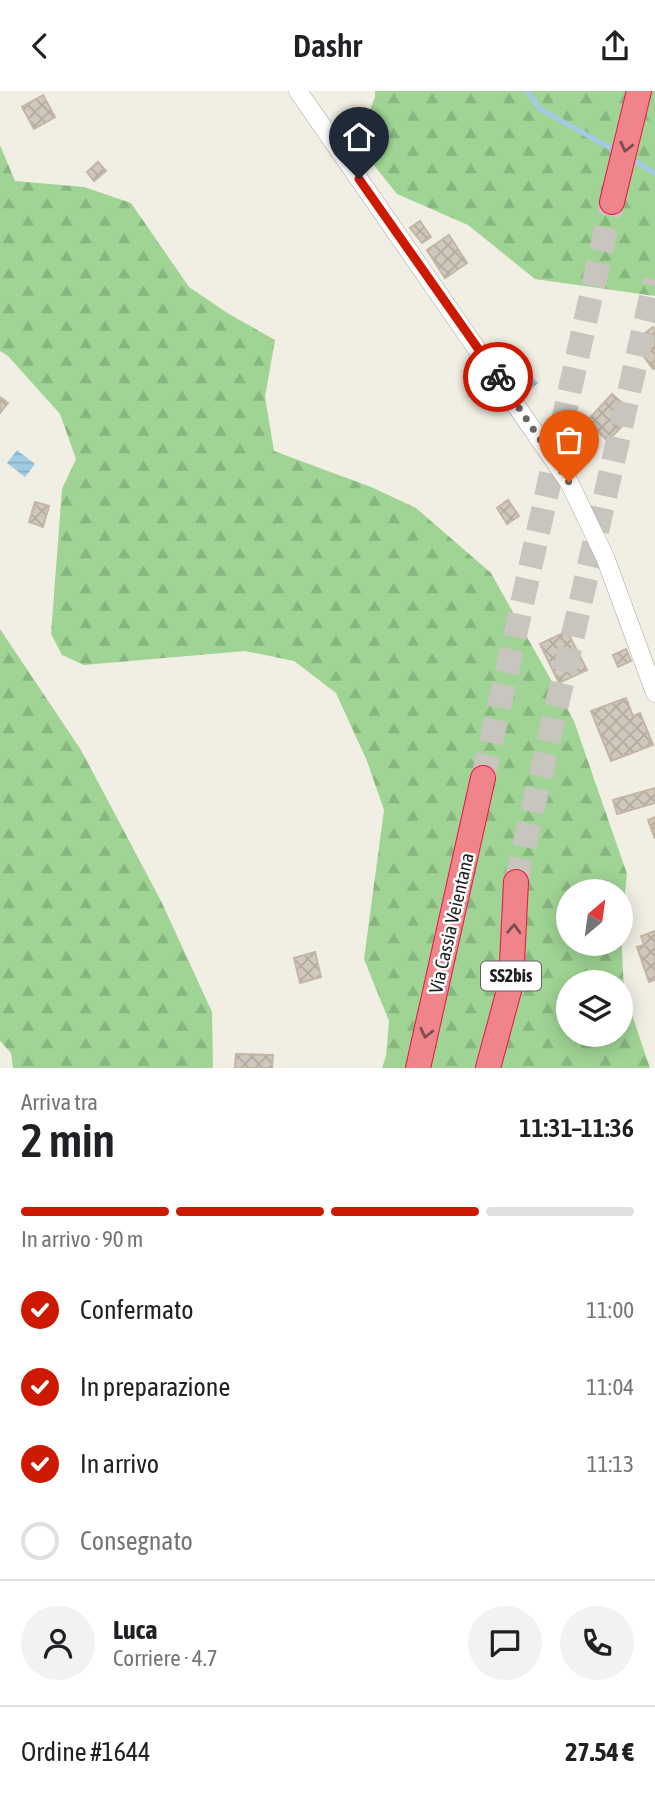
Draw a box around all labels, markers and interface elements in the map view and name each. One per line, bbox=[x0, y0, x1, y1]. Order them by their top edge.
icon: back bbox=[21, 27, 59, 65]
text: Dashr bbox=[293, 27, 362, 64]
icon: share bbox=[596, 27, 634, 65]
pin bbox=[329, 107, 389, 179]
icon: home bbox=[340, 118, 378, 156]
one-way arrow bbox=[620, 140, 634, 152]
courier bbox=[463, 342, 533, 412]
icon: bike bbox=[479, 358, 517, 396]
pin bbox=[539, 410, 599, 482]
icon: bag bbox=[550, 421, 588, 459]
street label: Via Cassia Veientana bbox=[424, 851, 478, 995]
north arrow bbox=[556, 879, 634, 955]
map controls bbox=[556, 879, 633, 1047]
one-way arrow bbox=[506, 923, 521, 934]
road number: SS2bis bbox=[481, 961, 541, 991]
button: layers bbox=[556, 970, 633, 1047]
one-way arrow bbox=[420, 1027, 434, 1039]
text: Arriva tra bbox=[21, 1089, 98, 1115]
text: 11:31–11:36 bbox=[519, 1113, 634, 1143]
text: 2 min bbox=[21, 1114, 115, 1167]
text: In arrivo · 90 m bbox=[21, 1226, 143, 1252]
icon: check bbox=[21, 1291, 59, 1329]
text: Confermato bbox=[80, 1295, 193, 1325]
text: 11:00 bbox=[586, 1297, 634, 1323]
icon: check bbox=[21, 1368, 59, 1406]
text: In preparazione bbox=[80, 1372, 230, 1402]
text: 11:04 bbox=[586, 1374, 634, 1400]
icon: check bbox=[21, 1445, 59, 1483]
text: In arrivo bbox=[80, 1449, 159, 1479]
text: 11:13 bbox=[587, 1451, 634, 1477]
text: Consegnato bbox=[80, 1526, 193, 1556]
button: person bbox=[21, 1606, 95, 1680]
button: chat bbox=[468, 1606, 542, 1680]
button: phone bbox=[560, 1606, 634, 1680]
text: Luca bbox=[113, 1615, 157, 1645]
text: Corriere · 4.7 bbox=[113, 1645, 218, 1671]
text: Ordine #1644 bbox=[21, 1737, 150, 1767]
text: 27.54 € bbox=[565, 1737, 634, 1767]

